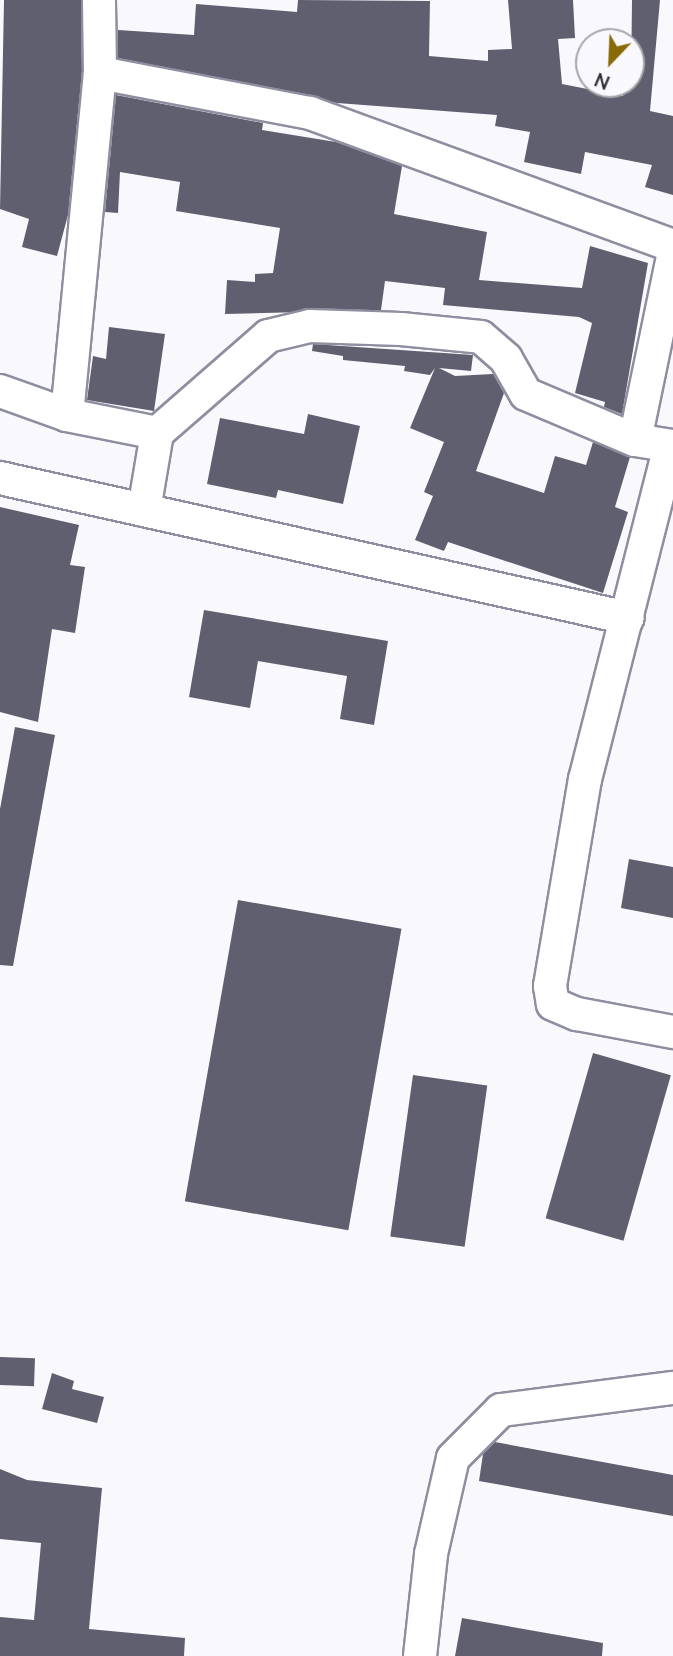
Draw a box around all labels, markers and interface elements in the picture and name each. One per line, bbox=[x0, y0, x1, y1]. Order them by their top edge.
north arrow bbox=[575, 28, 645, 98]
text: N bbox=[591, 66, 614, 95]

